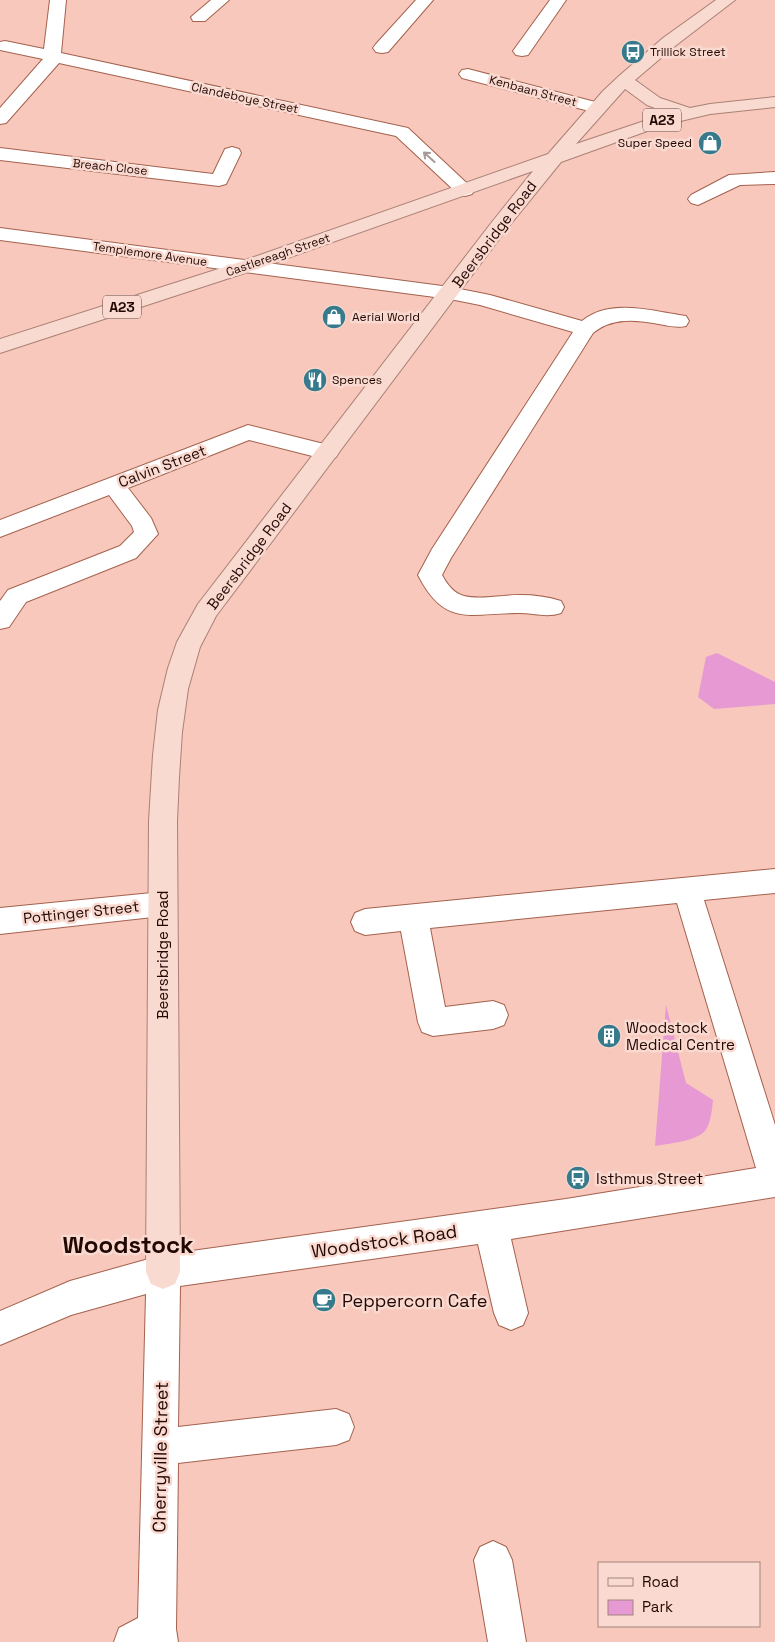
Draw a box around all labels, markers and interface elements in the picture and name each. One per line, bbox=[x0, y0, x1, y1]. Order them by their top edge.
bus stop icon: Trillick Street bbox=[620, 39, 646, 65]
place label: Trillick Street bbox=[650, 44, 726, 60]
street label: Kenbaan Street bbox=[487, 72, 579, 110]
street label: Clandeboye Street bbox=[190, 79, 300, 117]
road number: A23 bbox=[643, 108, 681, 132]
shop icon: Super Speed bbox=[697, 130, 723, 156]
place label: Super Speed bbox=[618, 135, 692, 151]
one-way arrow bbox=[423, 151, 436, 163]
street label: Breach Close bbox=[72, 155, 148, 179]
street label: Beersbridge Road bbox=[448, 177, 540, 291]
street label: Castlereagh Street bbox=[224, 230, 332, 280]
street label: Templemore Avenue bbox=[92, 238, 208, 270]
road number: A23 bbox=[103, 296, 141, 318]
shop icon: Aerial World bbox=[321, 304, 347, 330]
place label: Aerial World bbox=[352, 309, 420, 325]
restaurant icon: Spences bbox=[302, 367, 328, 393]
place label: Spences bbox=[332, 372, 382, 388]
street label: Calvin Street bbox=[115, 441, 209, 491]
street label: Beersbridge Road bbox=[203, 499, 295, 613]
street label: Beersbridge Road bbox=[153, 891, 172, 1019]
street label: Pottinger Street bbox=[22, 896, 140, 928]
place label: Woodstock Medical Centre bbox=[626, 1018, 735, 1054]
building icon: Woodstock Medical Centre bbox=[596, 1023, 622, 1049]
bus stop icon: Isthmus Street bbox=[565, 1165, 591, 1191]
place label: Isthmus Street bbox=[596, 1169, 703, 1188]
street label: Woodstock Road bbox=[310, 1219, 458, 1263]
district label: Woodstock bbox=[62, 1229, 194, 1260]
cafe icon: Peppercorn Cafe bbox=[311, 1287, 337, 1313]
place label: Peppercorn Cafe bbox=[342, 1289, 487, 1312]
street label: Cherryville Street bbox=[147, 1381, 173, 1533]
legend bbox=[598, 1562, 760, 1627]
text: Road bbox=[642, 1572, 679, 1591]
text: Park bbox=[642, 1597, 673, 1616]

